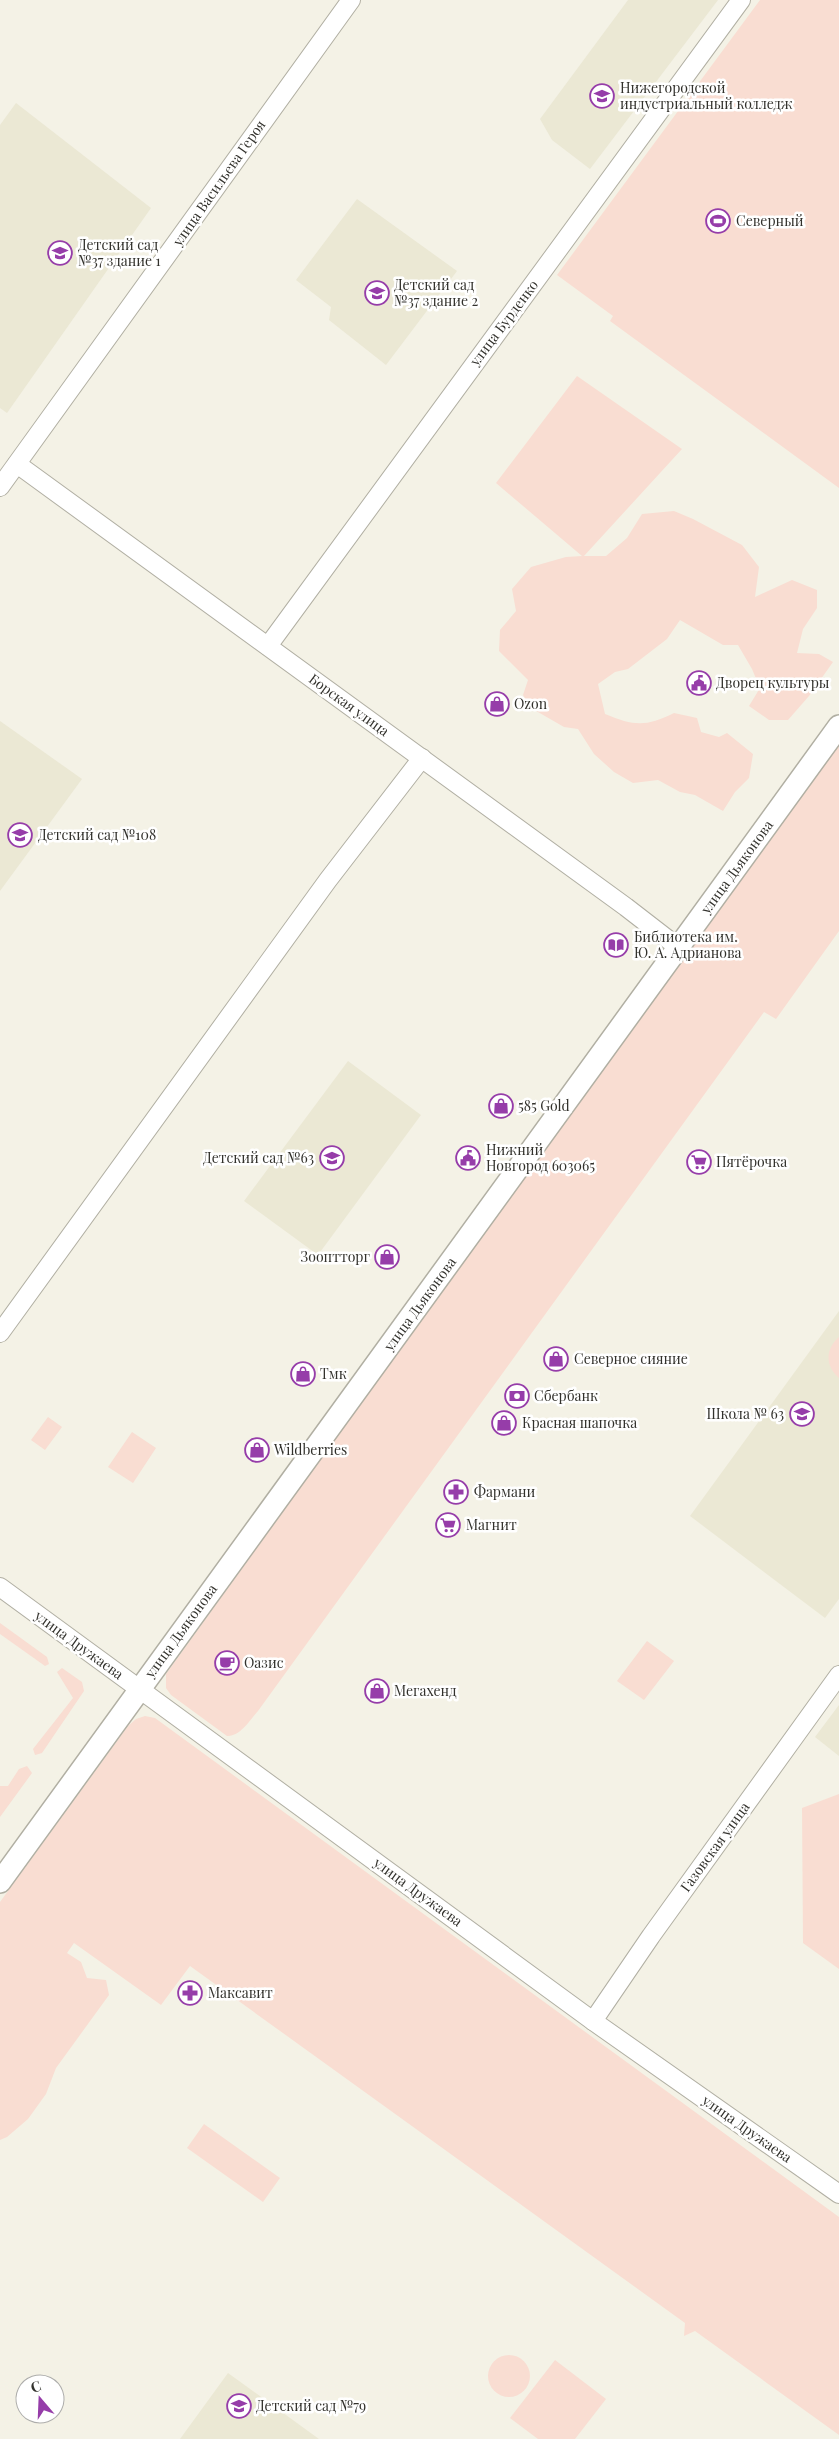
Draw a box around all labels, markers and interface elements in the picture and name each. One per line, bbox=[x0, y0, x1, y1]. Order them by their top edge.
place label: Нижегородской индустриальный колледж bbox=[620, 78, 793, 113]
school or university icon: Нижегородской индустриальный колледж bbox=[589, 83, 615, 109]
street label: улица Васильева Героя bbox=[167, 116, 270, 250]
sports icon: Северный bbox=[705, 208, 731, 234]
place label: Северный bbox=[736, 211, 804, 230]
place label: Детский сад №37 здание 1 bbox=[78, 235, 161, 270]
school or university icon: Детский сад №37 здание 1 bbox=[47, 240, 73, 266]
place label: Детский сад №37 здание 2 bbox=[394, 275, 479, 310]
street label: улица Бурденко bbox=[464, 276, 542, 370]
school or university icon: Детский сад №37 здание 2 bbox=[364, 280, 390, 306]
street label: Борская улица bbox=[305, 669, 393, 740]
public building icon: Дворец культуры bbox=[686, 670, 712, 696]
place label: Дворец культуры bbox=[716, 673, 830, 692]
shop icon: Ozon bbox=[484, 691, 510, 717]
place label: Ozon bbox=[514, 694, 548, 713]
street label: улица Дьяконова bbox=[696, 816, 777, 918]
school or university icon: Детский сад №108 bbox=[7, 822, 33, 848]
place label: Детский сад №108 bbox=[38, 825, 156, 844]
place label: Библиотека им. Ю. А. Адрианова bbox=[634, 927, 742, 962]
library icon: Библиотека им. Ю. А. Адрианова bbox=[603, 932, 629, 958]
shop icon: 585 Gold bbox=[488, 1093, 514, 1119]
place label: 585 Gold bbox=[518, 1096, 570, 1115]
place label: Нижний Новгород 603065 bbox=[486, 1140, 595, 1175]
school or university icon: Детский сад №63 bbox=[319, 1145, 345, 1171]
public building icon: Нижний Новгород 603065 bbox=[455, 1145, 481, 1171]
place label: Детский сад №63 bbox=[203, 1148, 314, 1167]
supermarket icon: Пятёрочка bbox=[686, 1149, 712, 1175]
place label: Пятёрочка bbox=[716, 1152, 787, 1171]
shop icon: Зооптторг bbox=[374, 1244, 400, 1270]
place label: Зооптторг bbox=[301, 1247, 370, 1266]
street label: улица Дьяконова bbox=[379, 1253, 460, 1355]
shop icon: Северное сияние bbox=[543, 1346, 569, 1372]
place label: Северное сияние bbox=[574, 1349, 688, 1368]
shop icon: Тмк bbox=[290, 1361, 316, 1387]
place label: Тмк bbox=[320, 1364, 347, 1383]
bank icon: Сбербанк bbox=[504, 1383, 530, 1409]
place label: Сбербанк bbox=[534, 1386, 598, 1405]
school or university icon: Школа № 63 bbox=[789, 1401, 815, 1427]
place label: Школа № 63 bbox=[707, 1404, 784, 1423]
shop icon: Красная шапочка bbox=[491, 1410, 517, 1436]
place label: Красная шапочка bbox=[522, 1413, 637, 1432]
shop icon: Wildberries bbox=[244, 1437, 270, 1463]
place label: Wildberries bbox=[273, 1440, 347, 1459]
pharmacy icon: Фармани bbox=[443, 1479, 469, 1505]
place label: Фармани bbox=[474, 1482, 535, 1501]
supermarket icon: Магнит bbox=[435, 1512, 461, 1538]
place label: Магнит bbox=[466, 1515, 517, 1534]
street label: улица Дьяконова bbox=[140, 1580, 221, 1682]
street label: улица Дружаева bbox=[30, 1605, 128, 1683]
cafe icon: Оазис bbox=[214, 1650, 240, 1676]
place label: Оазис bbox=[244, 1653, 284, 1672]
shop icon: Мегахенд bbox=[364, 1678, 390, 1704]
place label: Мегахенд bbox=[394, 1681, 457, 1700]
street label: Газовская улица bbox=[676, 1798, 754, 1895]
street label: улица Дружаева bbox=[369, 1852, 467, 1930]
pharmacy icon: Максавит bbox=[177, 1980, 203, 2006]
place label: Максавит bbox=[208, 1983, 273, 2002]
street label: улица Дружаева bbox=[698, 2090, 796, 2167]
north arrow bbox=[15, 2374, 65, 2424]
text: С bbox=[28, 2376, 43, 2397]
school or university icon: Детский сад №79 bbox=[226, 2393, 252, 2419]
place label: Детский сад №79 bbox=[256, 2396, 366, 2415]

